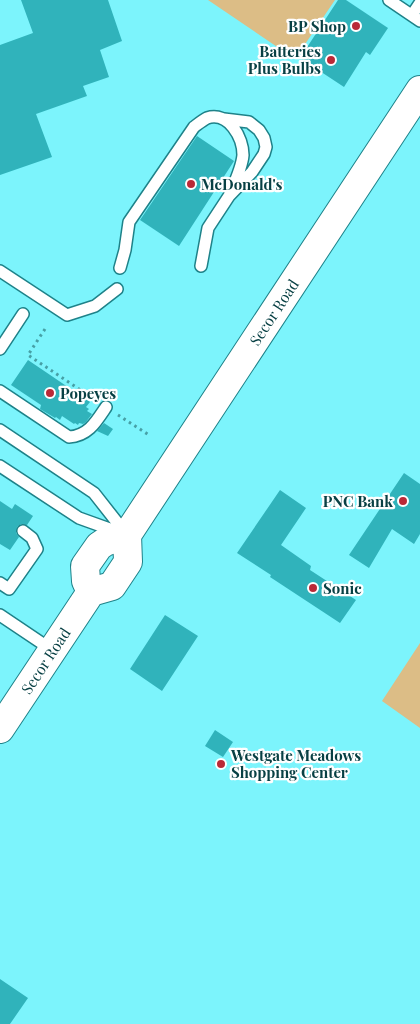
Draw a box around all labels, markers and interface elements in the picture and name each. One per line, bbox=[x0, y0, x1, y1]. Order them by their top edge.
place label: BP Shop bbox=[288, 16, 346, 36]
marker: BP Shop bbox=[350, 20, 362, 32]
place label: Batteries Plus Bulbs bbox=[248, 41, 321, 78]
marker: Batteries Plus Bulbs bbox=[325, 54, 337, 66]
place label: McDonald's bbox=[201, 174, 283, 194]
marker: McDonald's bbox=[185, 178, 197, 190]
street label: Secor Road bbox=[245, 275, 303, 349]
place label: Popeyes bbox=[60, 383, 116, 403]
marker: Popeyes bbox=[44, 387, 56, 399]
place label: PNC Bank bbox=[323, 491, 393, 511]
marker: PNC Bank bbox=[397, 495, 409, 507]
place label: Sonic bbox=[323, 578, 362, 598]
marker: Sonic bbox=[307, 582, 319, 594]
street label: Secor Road bbox=[16, 623, 75, 698]
place label: Westgate Meadows Shopping Center bbox=[230, 745, 361, 782]
marker: Westgate Meadows Shopping Center bbox=[215, 758, 227, 770]

